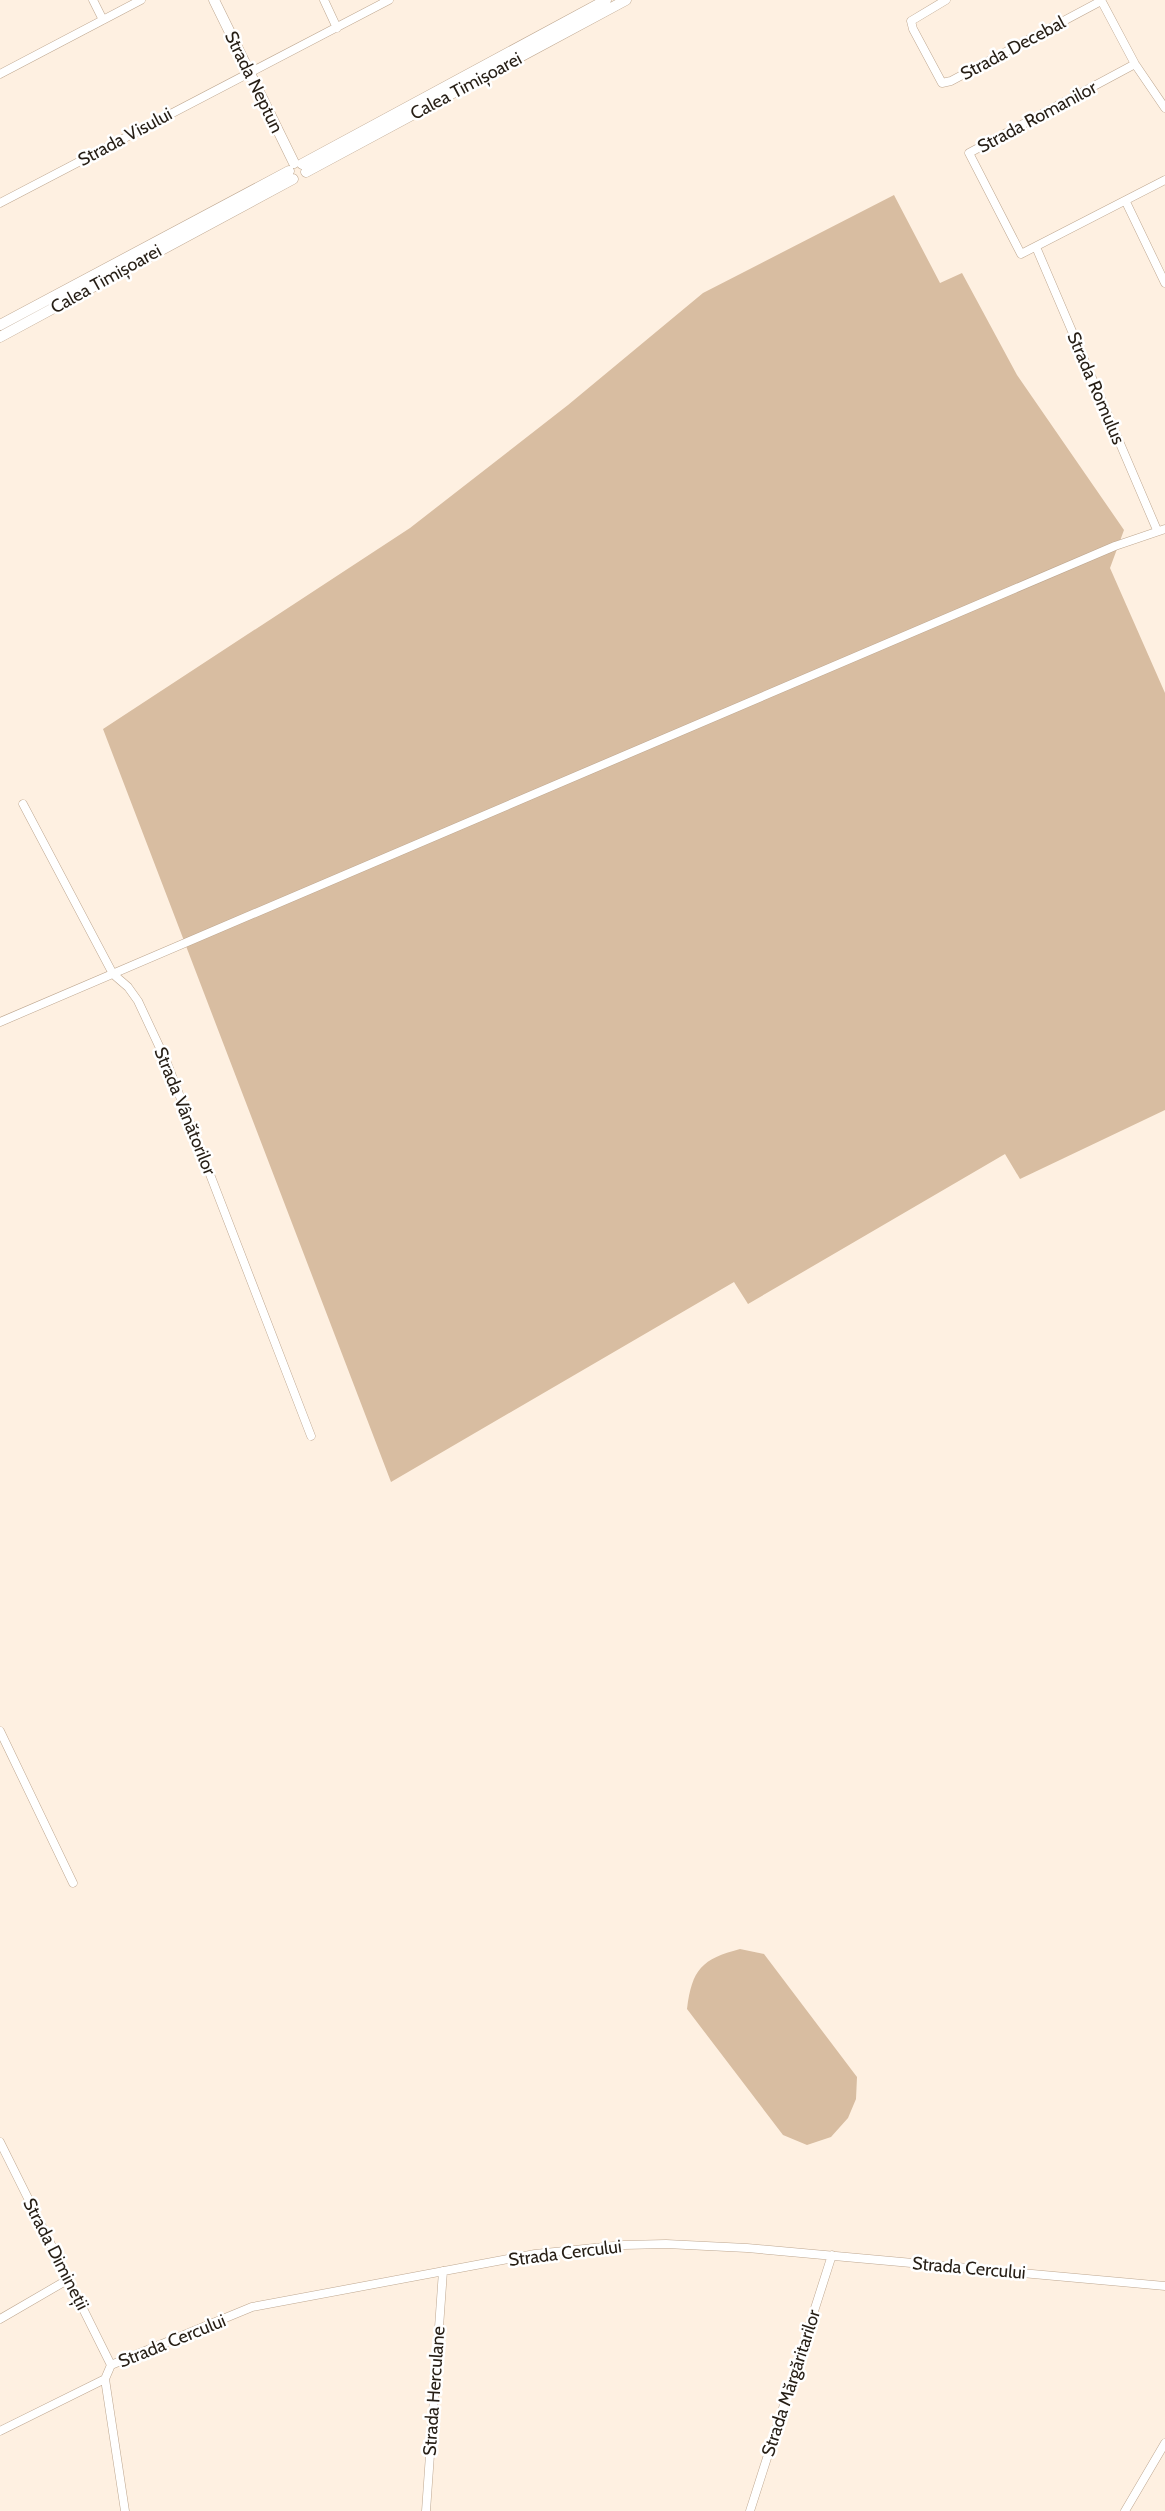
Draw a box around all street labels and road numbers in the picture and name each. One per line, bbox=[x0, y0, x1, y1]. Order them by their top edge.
street label: Strada Decebal bbox=[957, 11, 1070, 85]
street label: Strada Neptun bbox=[220, 28, 288, 136]
street label: Calea Timișoarei bbox=[406, 47, 526, 125]
street label: Strada Romanilor bbox=[974, 76, 1101, 158]
street label: Strada Visului bbox=[74, 103, 176, 171]
street label: Calea Timișoarei bbox=[47, 240, 166, 319]
street label: Strada Romulus bbox=[1062, 328, 1130, 448]
street label: Strada Vânătorilor bbox=[149, 1044, 221, 1178]
street label: Strada Dimineții bbox=[17, 2194, 94, 2314]
street label: Strada Cercului bbox=[507, 2235, 623, 2271]
street label: Strada Cercului bbox=[911, 2252, 1027, 2284]
street label: Strada Mărgăritarilor bbox=[757, 2307, 825, 2459]
street label: Strada Cercului bbox=[115, 2309, 229, 2373]
street label: Strada Herculane bbox=[418, 2325, 450, 2457]

